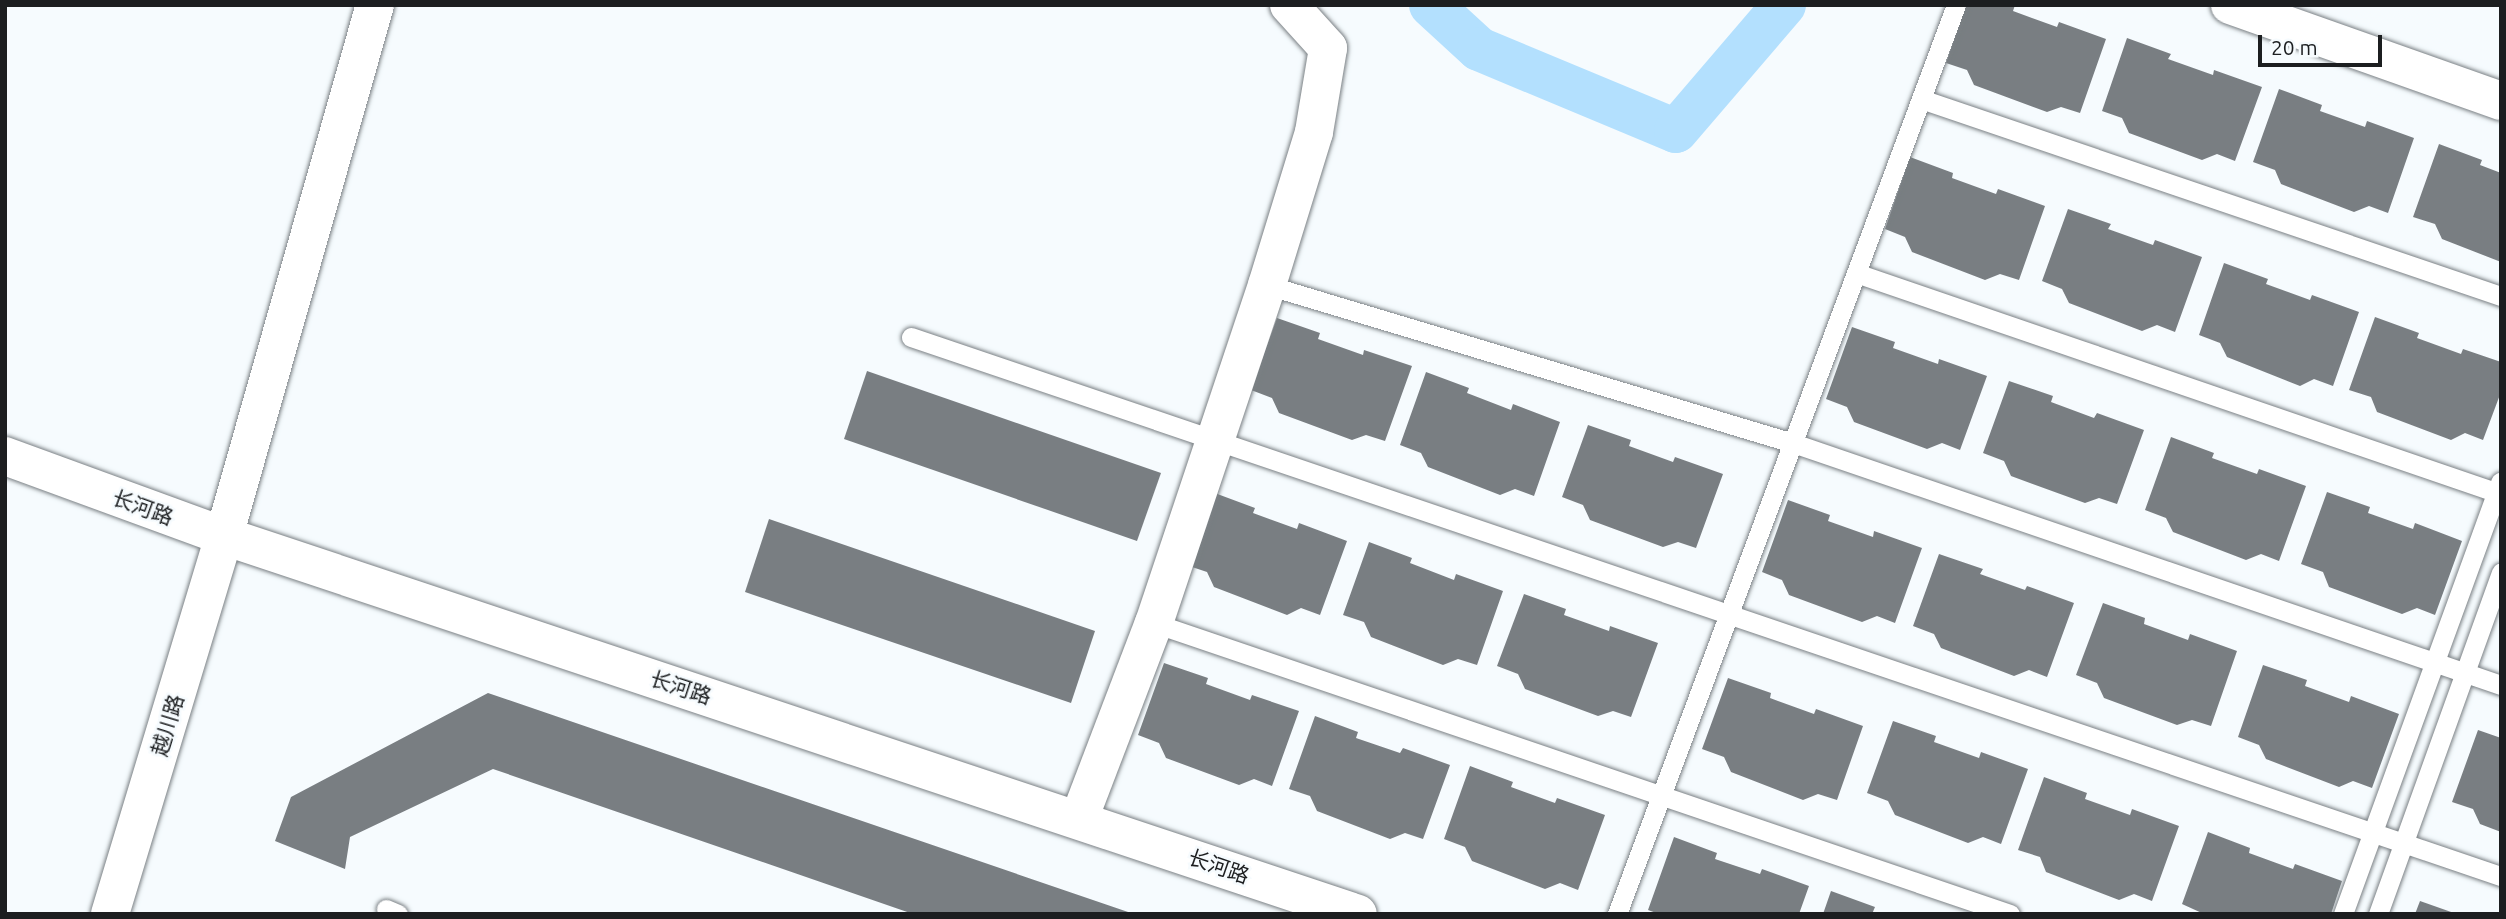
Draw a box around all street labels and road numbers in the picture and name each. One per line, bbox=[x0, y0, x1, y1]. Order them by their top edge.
street label: 长河路 bbox=[109, 484, 177, 530]
street label: 长河路 bbox=[647, 665, 715, 709]
street label: 越川路 bbox=[146, 691, 188, 759]
street label: 长河路 bbox=[1185, 844, 1253, 888]

